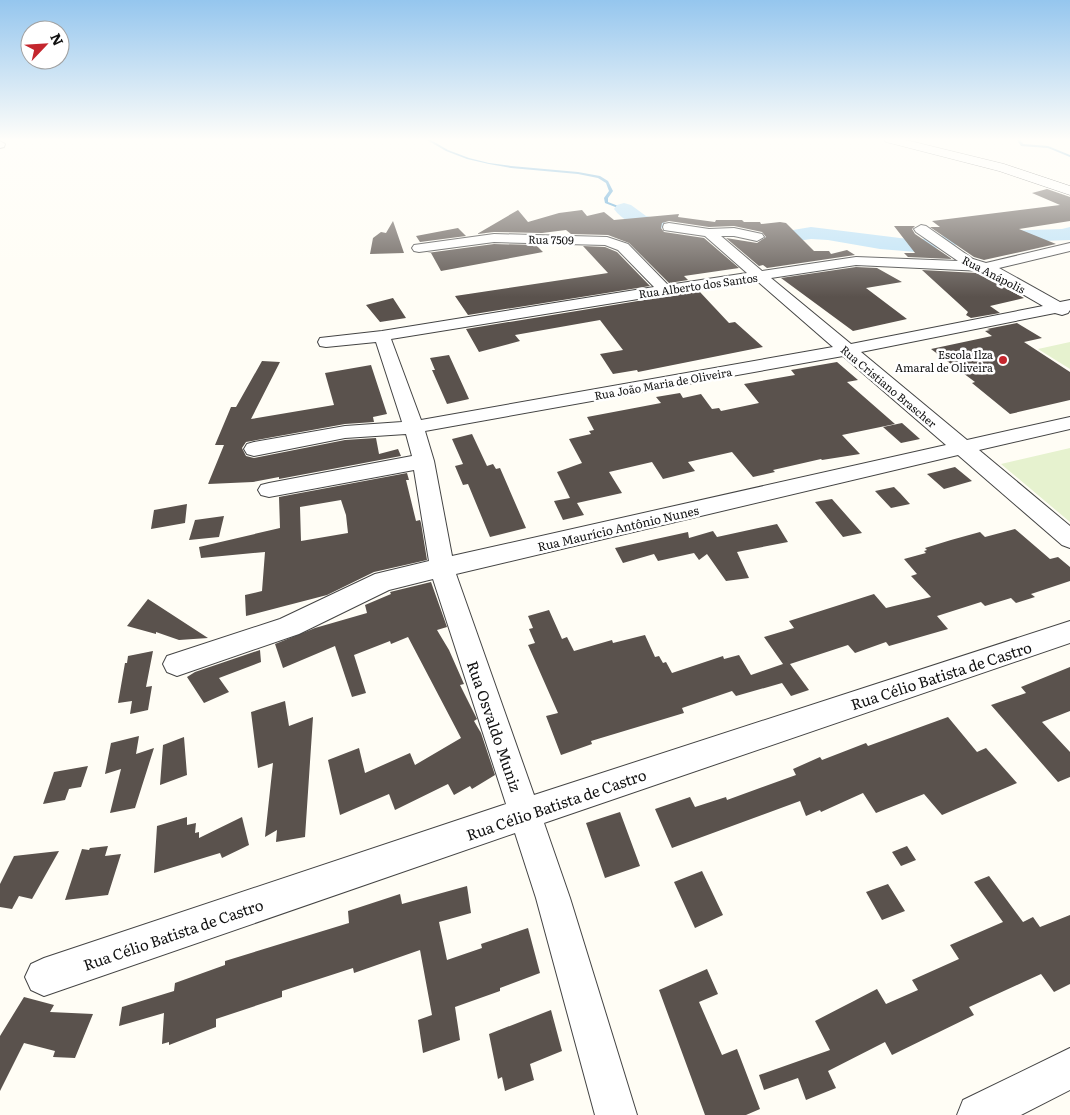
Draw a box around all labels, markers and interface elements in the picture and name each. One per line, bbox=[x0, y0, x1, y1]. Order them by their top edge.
north arrow bbox=[20, 20, 70, 70]
text: N bbox=[46, 30, 69, 49]
street label: Rua 7509 bbox=[528, 231, 574, 247]
street label: Rua Anápolis bbox=[960, 251, 1028, 297]
street label: Rua Alberto dos Santos bbox=[638, 269, 758, 301]
street label: Rua Cristiano Brascher bbox=[838, 341, 941, 431]
place label: Escola Ilza Amaral de Oliveira bbox=[895, 346, 993, 375]
marker: Escola Ilza Amaral de Oliveira bbox=[997, 354, 1009, 366]
street label: Rua João Maria de Oliveira bbox=[593, 363, 733, 403]
street label: Rua Maurício Antônio Nunes bbox=[536, 501, 701, 555]
street label: Rua Célio Batista de Castro bbox=[848, 635, 1035, 715]
street label: Rua Osvaldo Muniz bbox=[462, 657, 528, 795]
street label: Rua Célio Batista de Castro bbox=[463, 762, 649, 846]
street label: Rua Célio Batista de Castro bbox=[80, 892, 266, 976]

